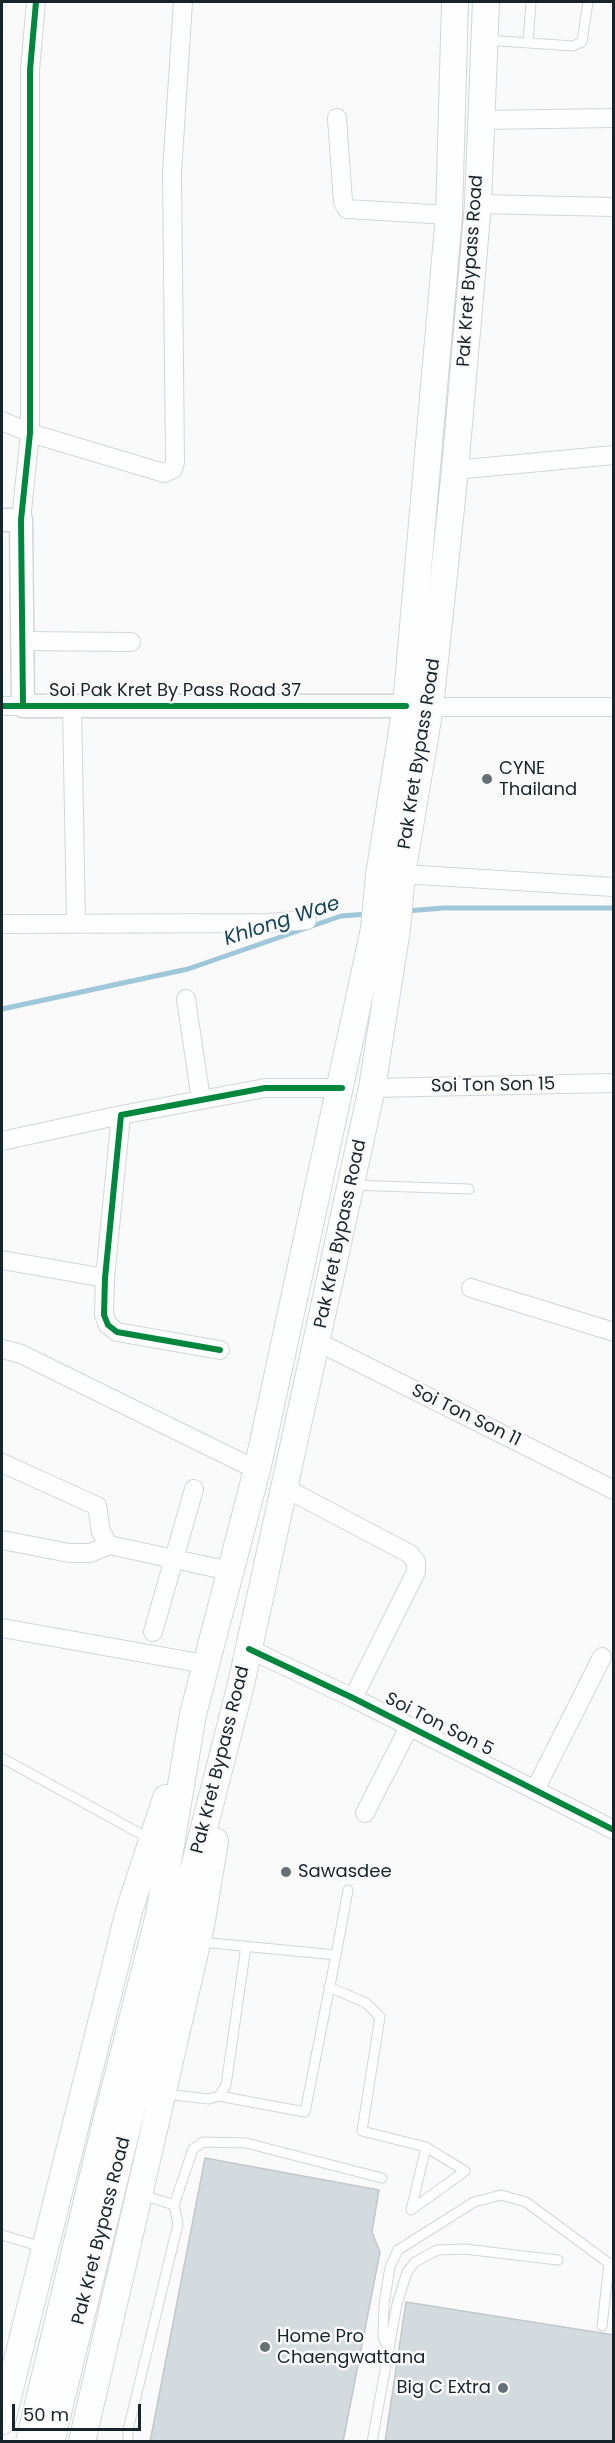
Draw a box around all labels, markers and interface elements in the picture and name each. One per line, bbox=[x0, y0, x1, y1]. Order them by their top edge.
street label: Pak Kret Bypass Road bbox=[454, 174, 488, 368]
street label: Pak Kret Bypass Road bbox=[394, 657, 446, 851]
street label: Soi Pak Kret By Pass Road 37 bbox=[49, 680, 301, 702]
place label: CYNE Thailand bbox=[499, 758, 577, 800]
marker: CYNE Thailand bbox=[480, 772, 494, 786]
water label: Khlong Wae bbox=[221, 892, 343, 952]
street label: Soi Ton Son 15 bbox=[431, 1074, 555, 1098]
street label: Pak Kret Bypass Road bbox=[310, 1138, 372, 1330]
street label: Soi Ton Son 11 bbox=[408, 1380, 524, 1452]
street label: Pak Kret Bypass Road bbox=[187, 1664, 255, 1856]
street label: Soi Ton Son 5 bbox=[381, 1688, 497, 1762]
place label: Sawasdee bbox=[298, 1861, 392, 1883]
marker: Sawasdee bbox=[279, 1865, 293, 1879]
street label: Pak Kret Bypass Road bbox=[68, 2135, 136, 2327]
place label: Home Pro Chaengwattana bbox=[277, 2326, 425, 2368]
marker: Home Pro Chaengwattana bbox=[258, 2340, 272, 2354]
place label: Big C Extra bbox=[397, 2377, 491, 2399]
marker: Big C Extra bbox=[496, 2381, 510, 2395]
scale bar bbox=[15, 2392, 144, 2430]
text: 50 m bbox=[23, 2402, 69, 2427]

